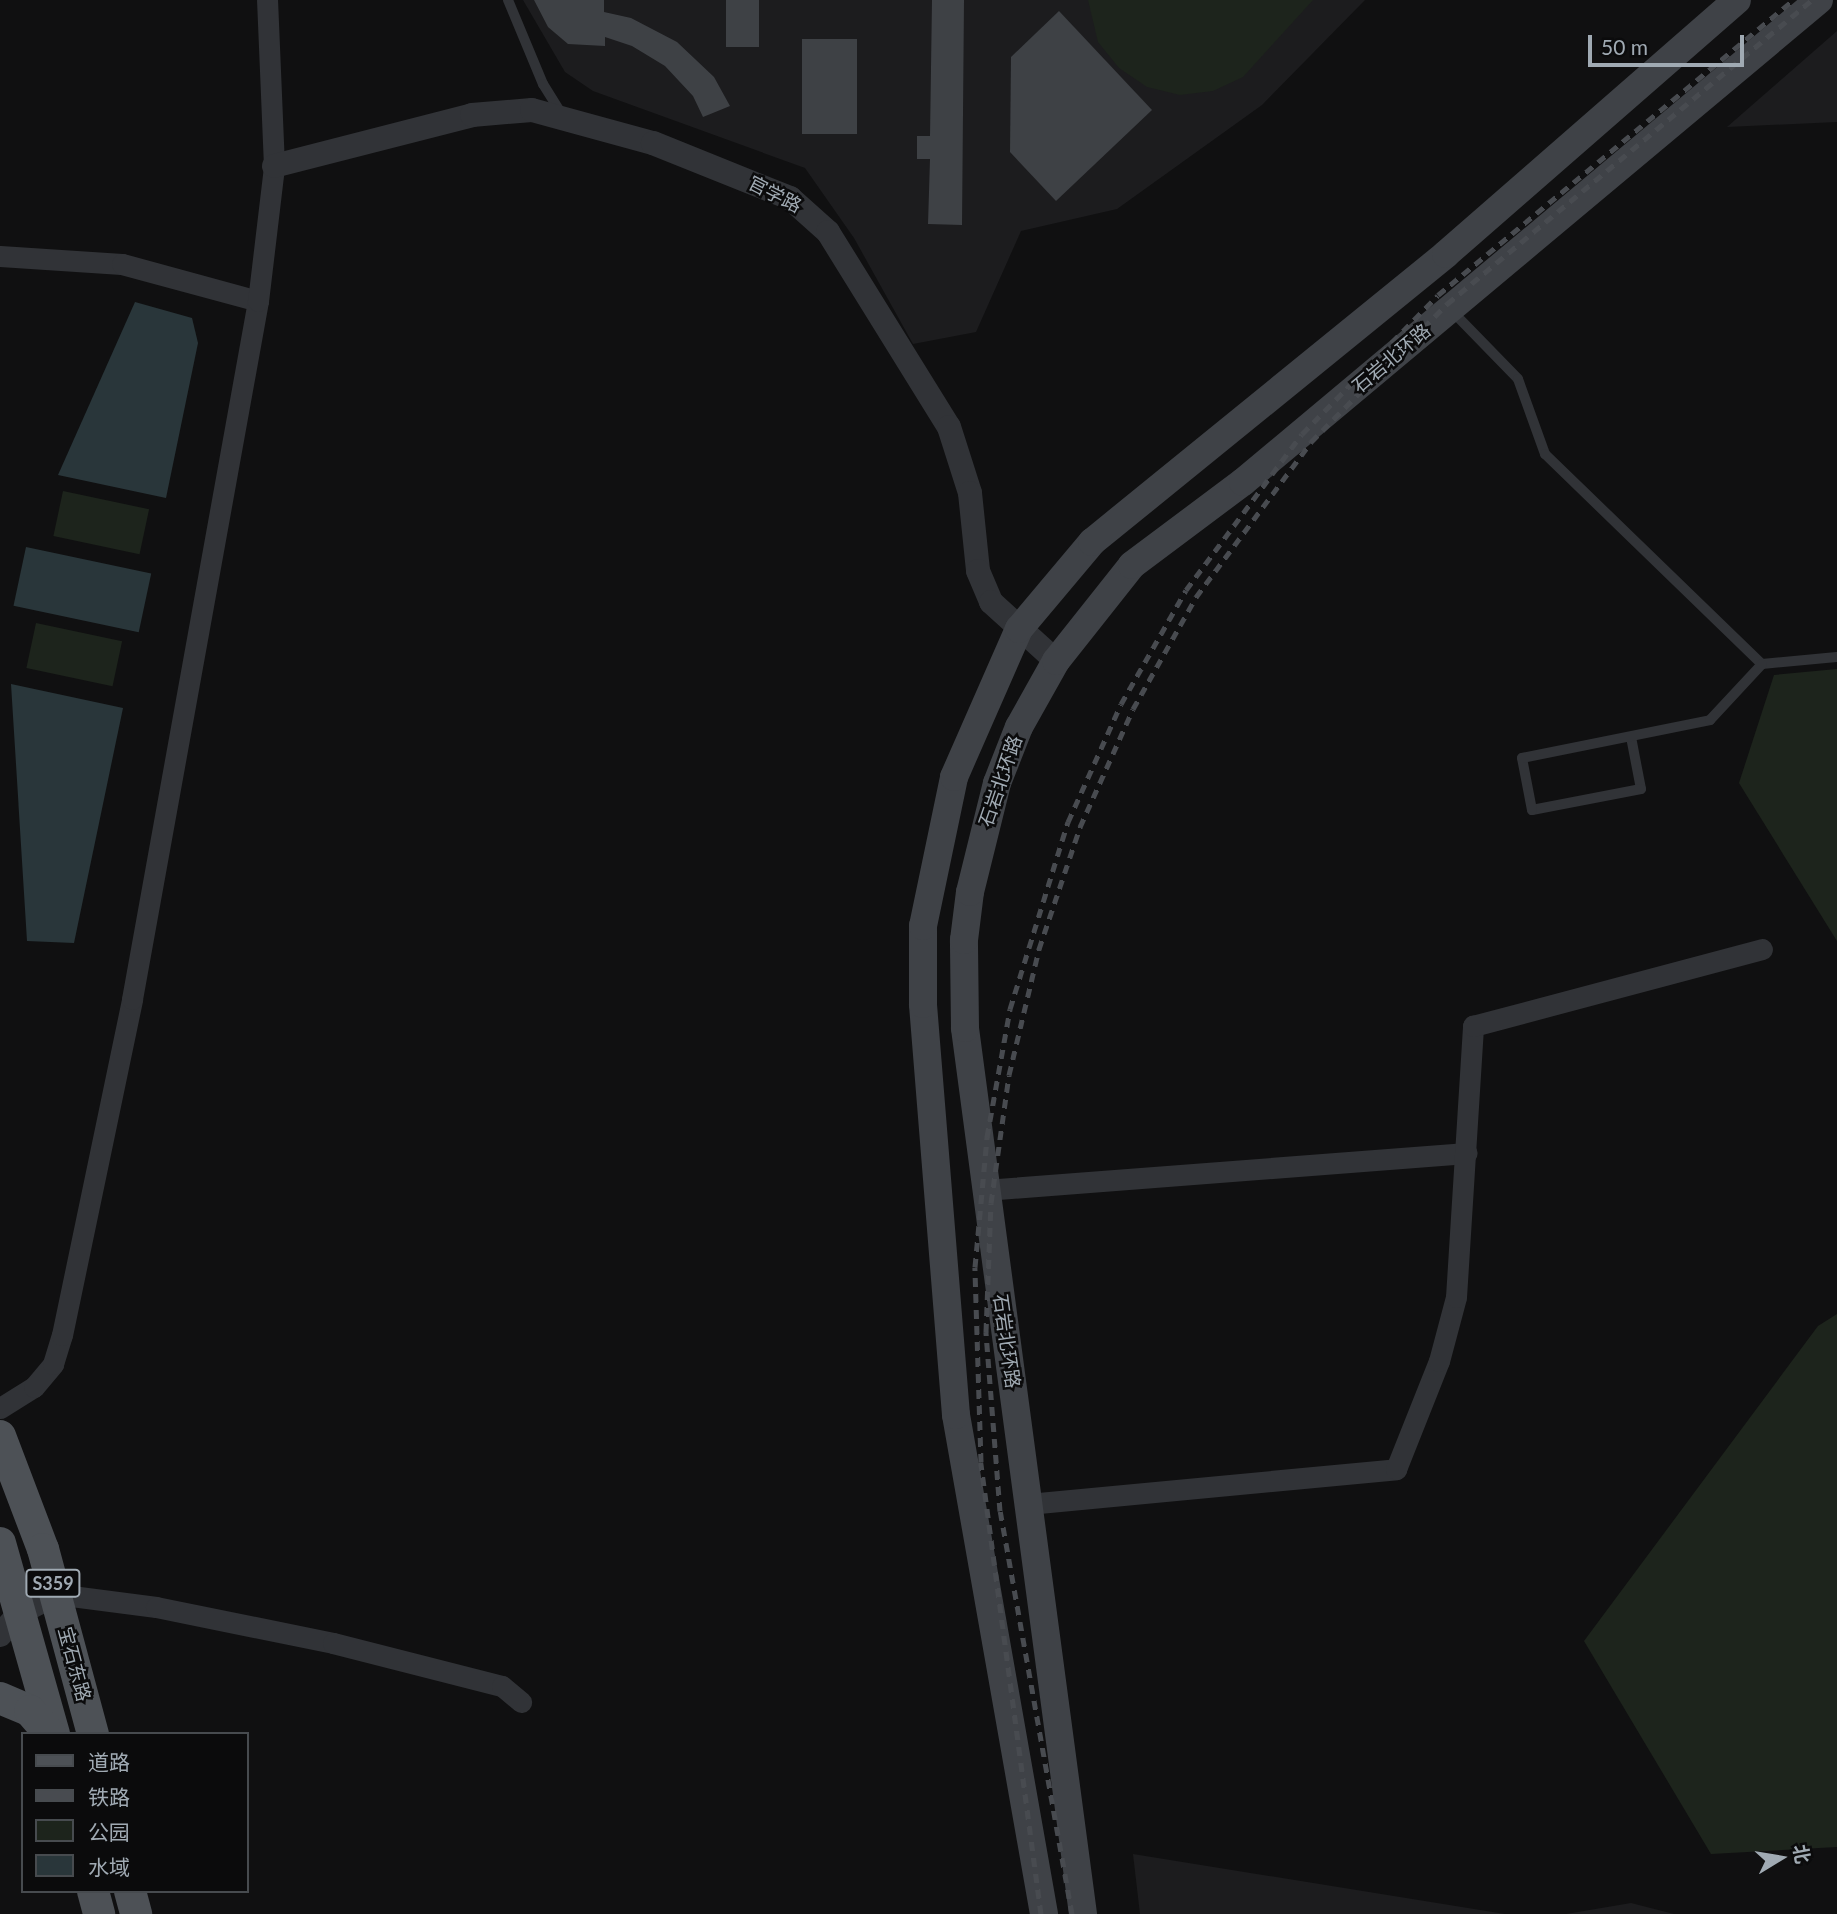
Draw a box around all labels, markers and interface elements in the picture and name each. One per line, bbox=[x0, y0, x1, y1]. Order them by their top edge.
scale bar bbox=[1592, 21, 1748, 65]
text: 50 m bbox=[1601, 34, 1648, 59]
street label: 官学路 bbox=[744, 171, 806, 217]
street label: 石岩北环路 bbox=[1347, 319, 1435, 397]
street label: 石岩北环路 bbox=[974, 732, 1026, 830]
street label: 石岩北环路 bbox=[989, 1292, 1025, 1390]
road number: S359 bbox=[25, 1568, 81, 1598]
street label: 宝石东路 bbox=[54, 1624, 96, 1704]
legend bbox=[21, 1732, 248, 1893]
text: 道路 bbox=[88, 1749, 130, 1774]
text: 铁路 bbox=[88, 1784, 130, 1809]
text: 公园 bbox=[88, 1819, 130, 1844]
north arrow bbox=[1746, 1823, 1816, 1893]
text: 北 bbox=[1789, 1842, 1815, 1865]
text: 水域 bbox=[88, 1854, 130, 1879]

